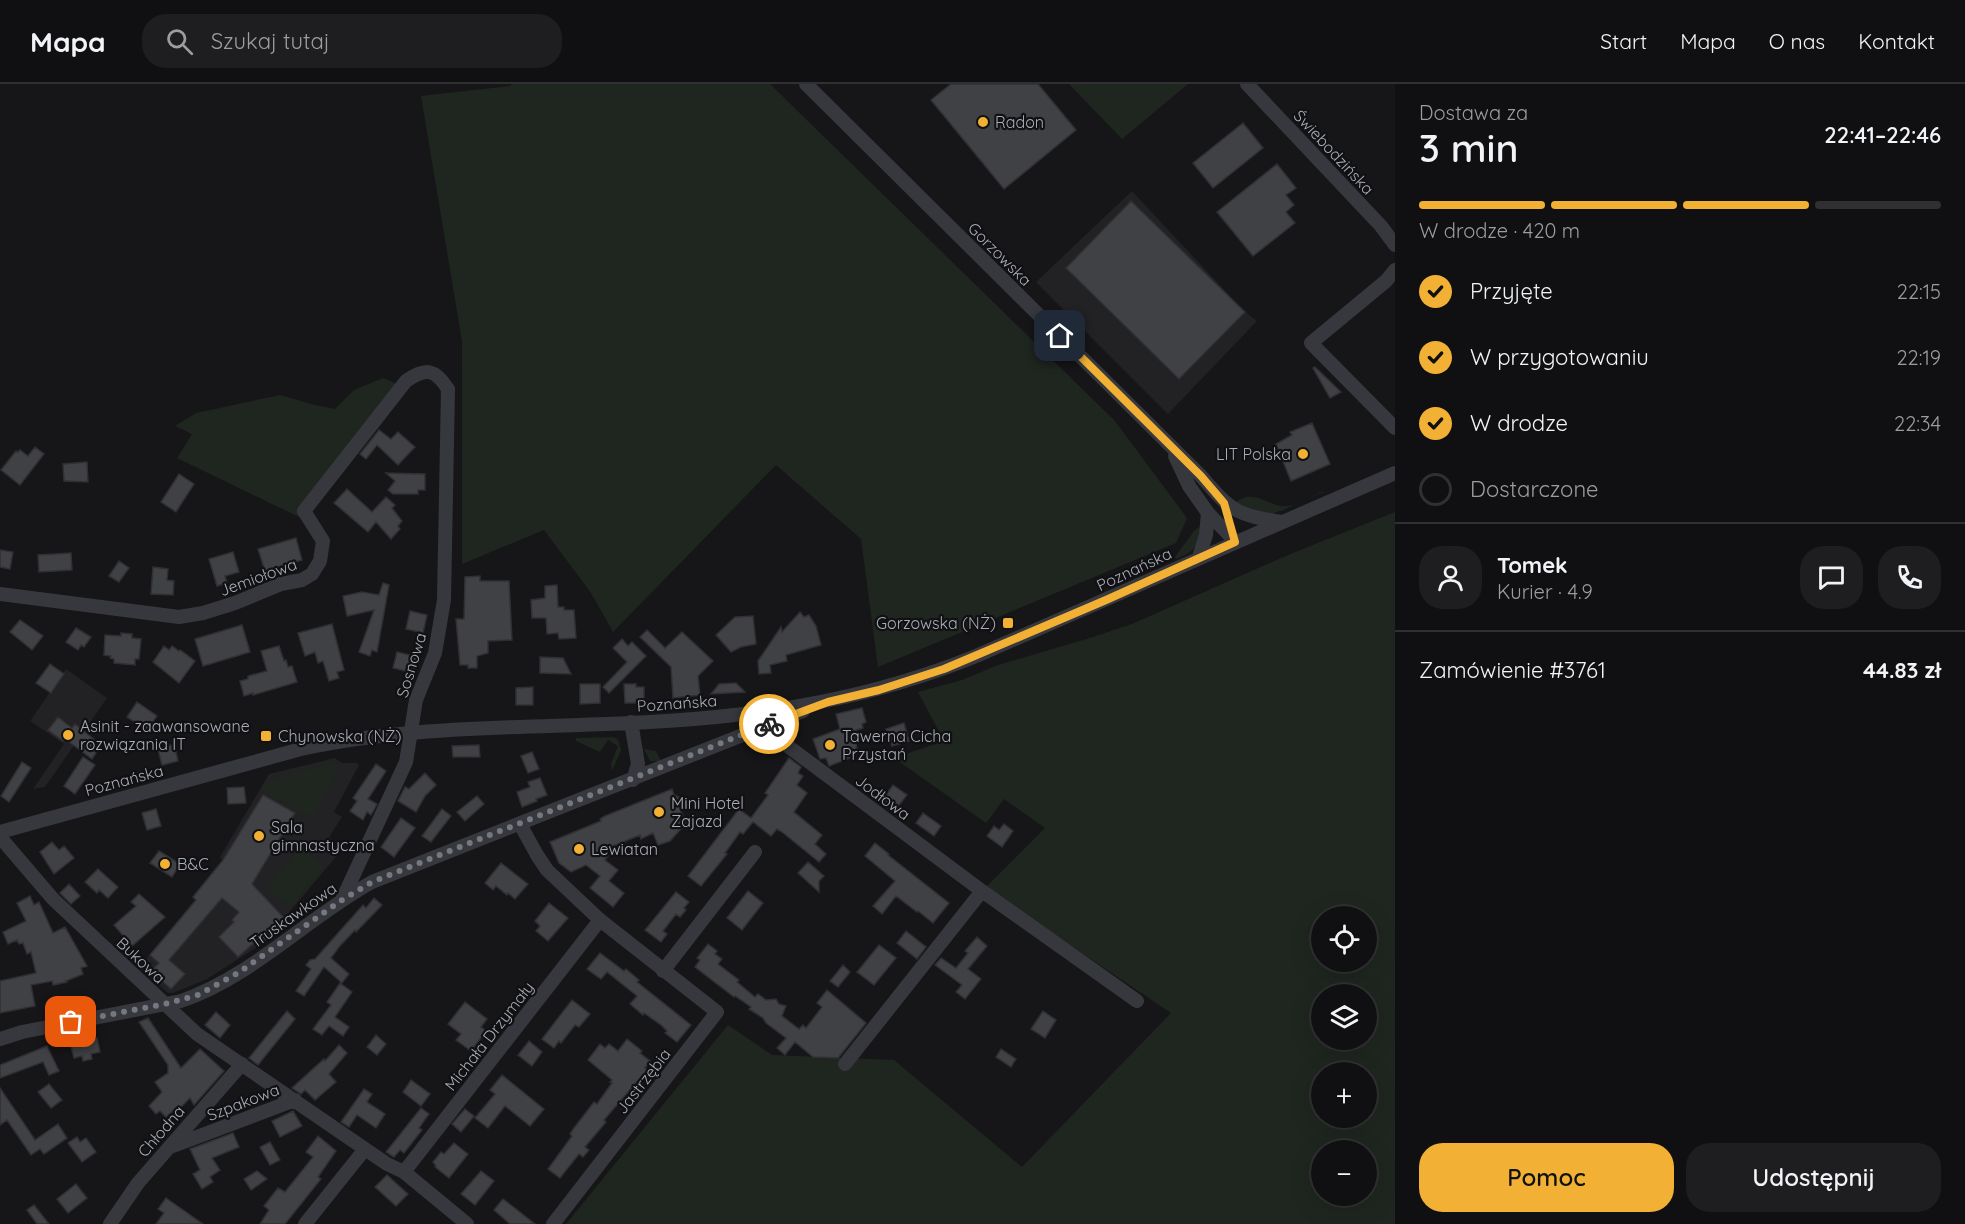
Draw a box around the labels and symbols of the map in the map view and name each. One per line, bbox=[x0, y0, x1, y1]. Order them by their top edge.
street label: Świebodzińska bbox=[1290, 105, 1378, 199]
place label: Radon bbox=[995, 112, 1044, 132]
marker: Radon bbox=[976, 115, 990, 129]
street label: Gorzowska bbox=[964, 218, 1036, 290]
pin bbox=[1034, 310, 1085, 361]
place label: LIT Polska bbox=[1216, 444, 1291, 464]
marker: LIT Polska bbox=[1296, 447, 1310, 461]
street label: Poznańska bbox=[1093, 543, 1175, 595]
street label: Jemiołowa bbox=[217, 554, 299, 600]
place label: Gorzowska (NŻ) bbox=[876, 613, 996, 633]
marker: Gorzowska (NŻ) bbox=[1001, 616, 1015, 630]
street label: Sosnowa bbox=[392, 630, 430, 700]
street label: Poznańska bbox=[636, 690, 718, 716]
courier bbox=[739, 694, 799, 754]
place label: Asinit - zaawansowane rozwiązania IT bbox=[80, 716, 250, 754]
place label: Chynowska (NŻ) bbox=[278, 726, 401, 746]
place label: Tawerna Cicha Przystań bbox=[842, 726, 951, 764]
marker: Asinit - zaawansowane rozwiązania IT bbox=[61, 728, 75, 742]
marker: Chynowska (NŻ) bbox=[259, 729, 273, 743]
marker: Tawerna Cicha Przystań bbox=[823, 738, 837, 752]
street label: Poznańska bbox=[83, 760, 165, 800]
street label: Jodłowa bbox=[852, 770, 914, 824]
place label: Mini Hotel Zajazd bbox=[671, 793, 744, 831]
marker: Mini Hotel Zajazd bbox=[652, 805, 666, 819]
place label: Sala gimnastyczna bbox=[271, 817, 375, 855]
marker: Sala gimnastyczna bbox=[252, 829, 266, 843]
place label: Lewiatan bbox=[591, 839, 658, 859]
marker: Lewiatan bbox=[572, 842, 586, 856]
place label: B&C bbox=[177, 854, 209, 874]
marker: B&C bbox=[158, 857, 172, 871]
street label: Truskawkowa bbox=[246, 878, 340, 952]
street label: Bukowa bbox=[113, 933, 169, 987]
street label: Michała Drzymały bbox=[440, 977, 538, 1095]
pin bbox=[45, 996, 96, 1047]
street label: Jastrzębia bbox=[611, 1044, 675, 1118]
street label: Szpakowa bbox=[204, 1079, 282, 1125]
street label: Chłodna bbox=[133, 1101, 189, 1161]

